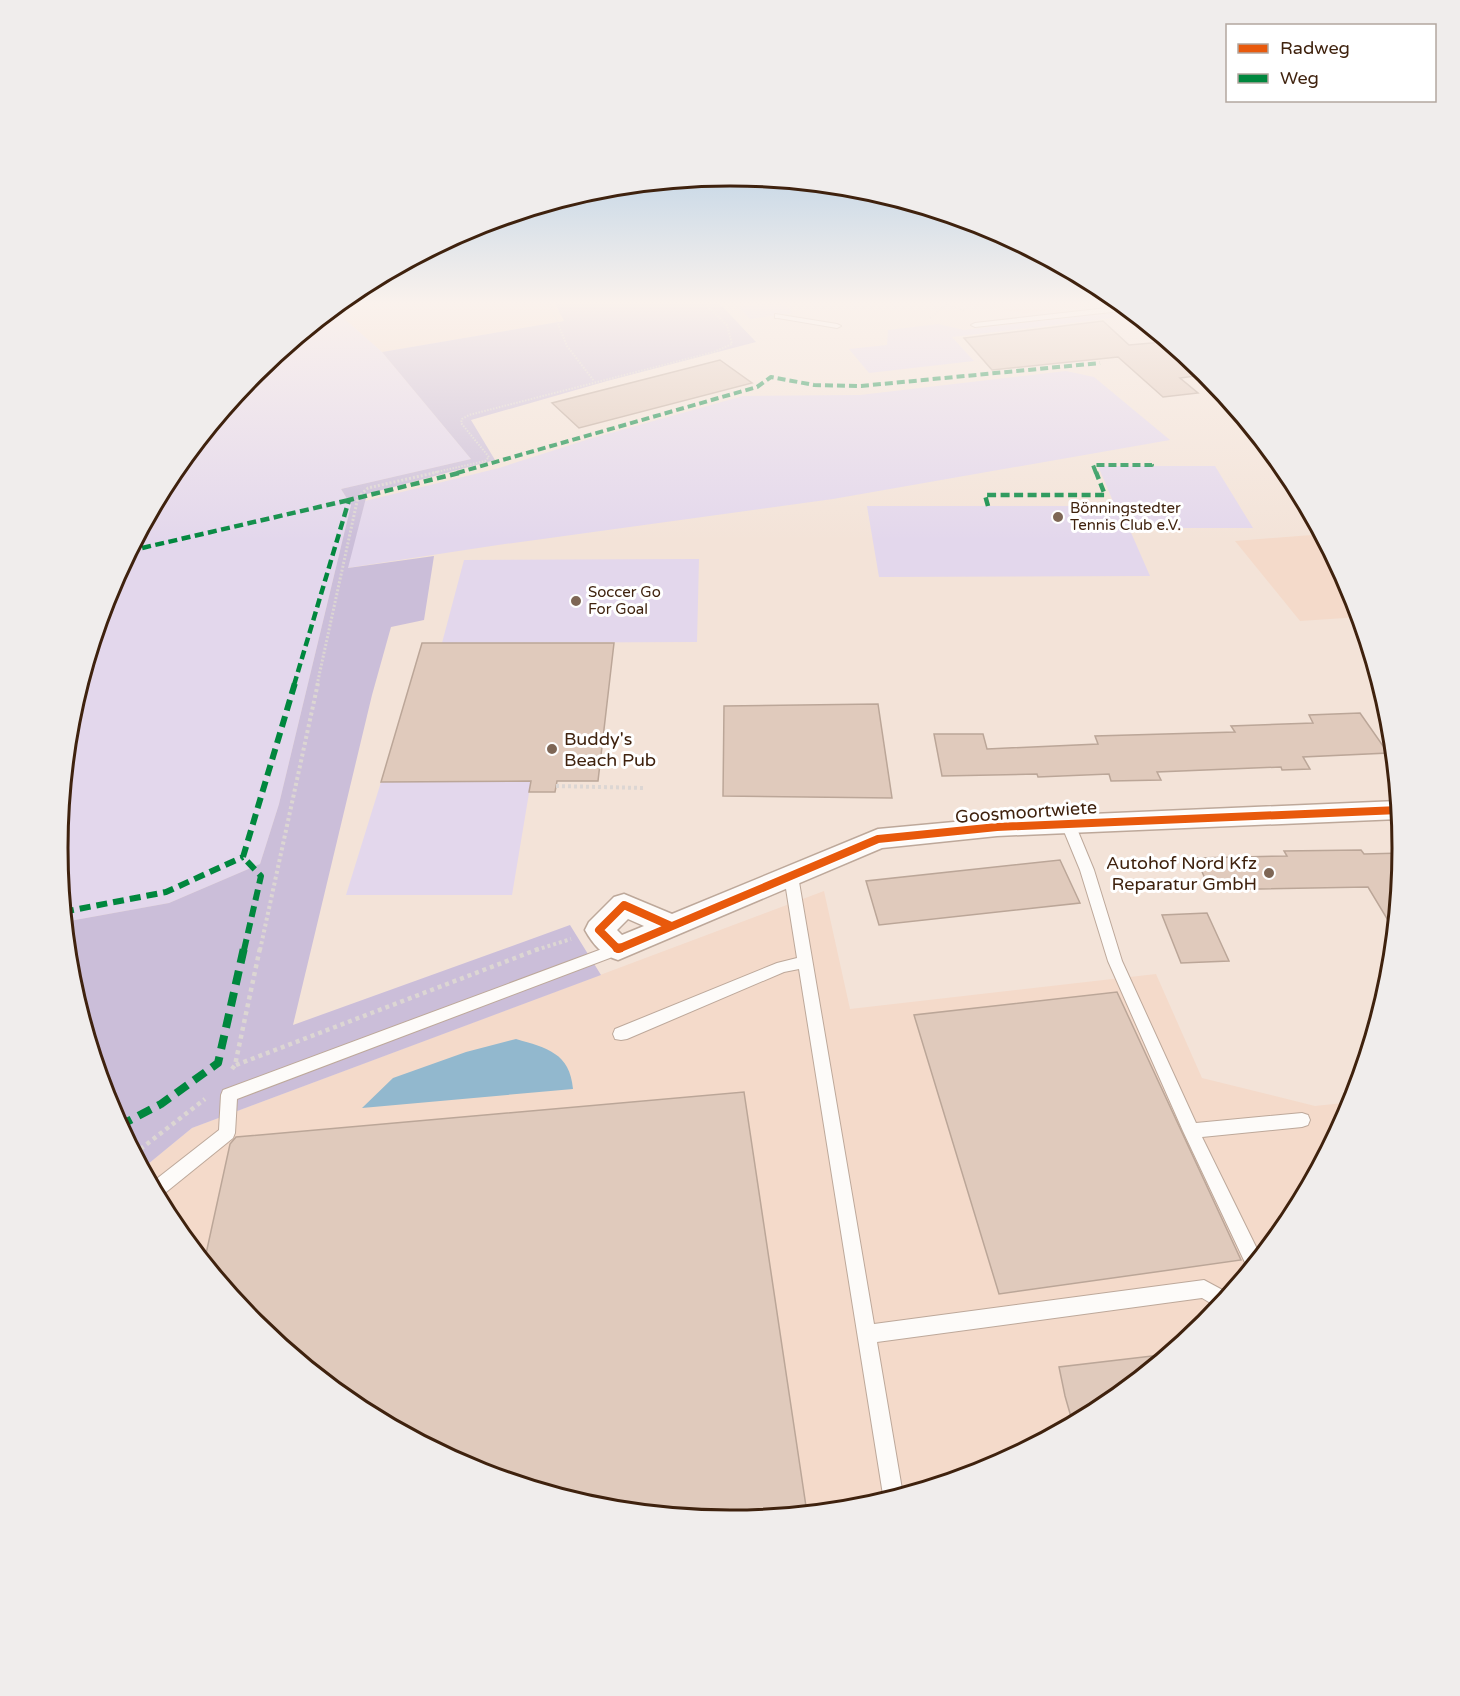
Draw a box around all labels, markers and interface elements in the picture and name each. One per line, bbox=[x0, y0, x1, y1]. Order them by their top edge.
legend bbox=[1226, 24, 1436, 102]
text: Radweg bbox=[1280, 37, 1350, 59]
text: Weg bbox=[1280, 67, 1319, 89]
place label: Bönningstedter Tennis Club e.V. bbox=[1070, 499, 1181, 534]
marker: Bönningstedter Tennis Club e.V. bbox=[1051, 510, 1065, 524]
place label: Soccer Go For Goal bbox=[588, 583, 661, 618]
marker: Soccer Go For Goal bbox=[569, 594, 583, 608]
place label: Buddy's Beach Pub bbox=[564, 728, 656, 771]
marker: Buddy's Beach Pub bbox=[545, 742, 559, 756]
street label: Goosmoortwiete bbox=[954, 796, 1098, 828]
place label: Autohof Nord Kfz Reparatur GmbH bbox=[1106, 852, 1257, 895]
marker: Autohof Nord Kfz Reparatur GmbH bbox=[1262, 866, 1276, 880]

